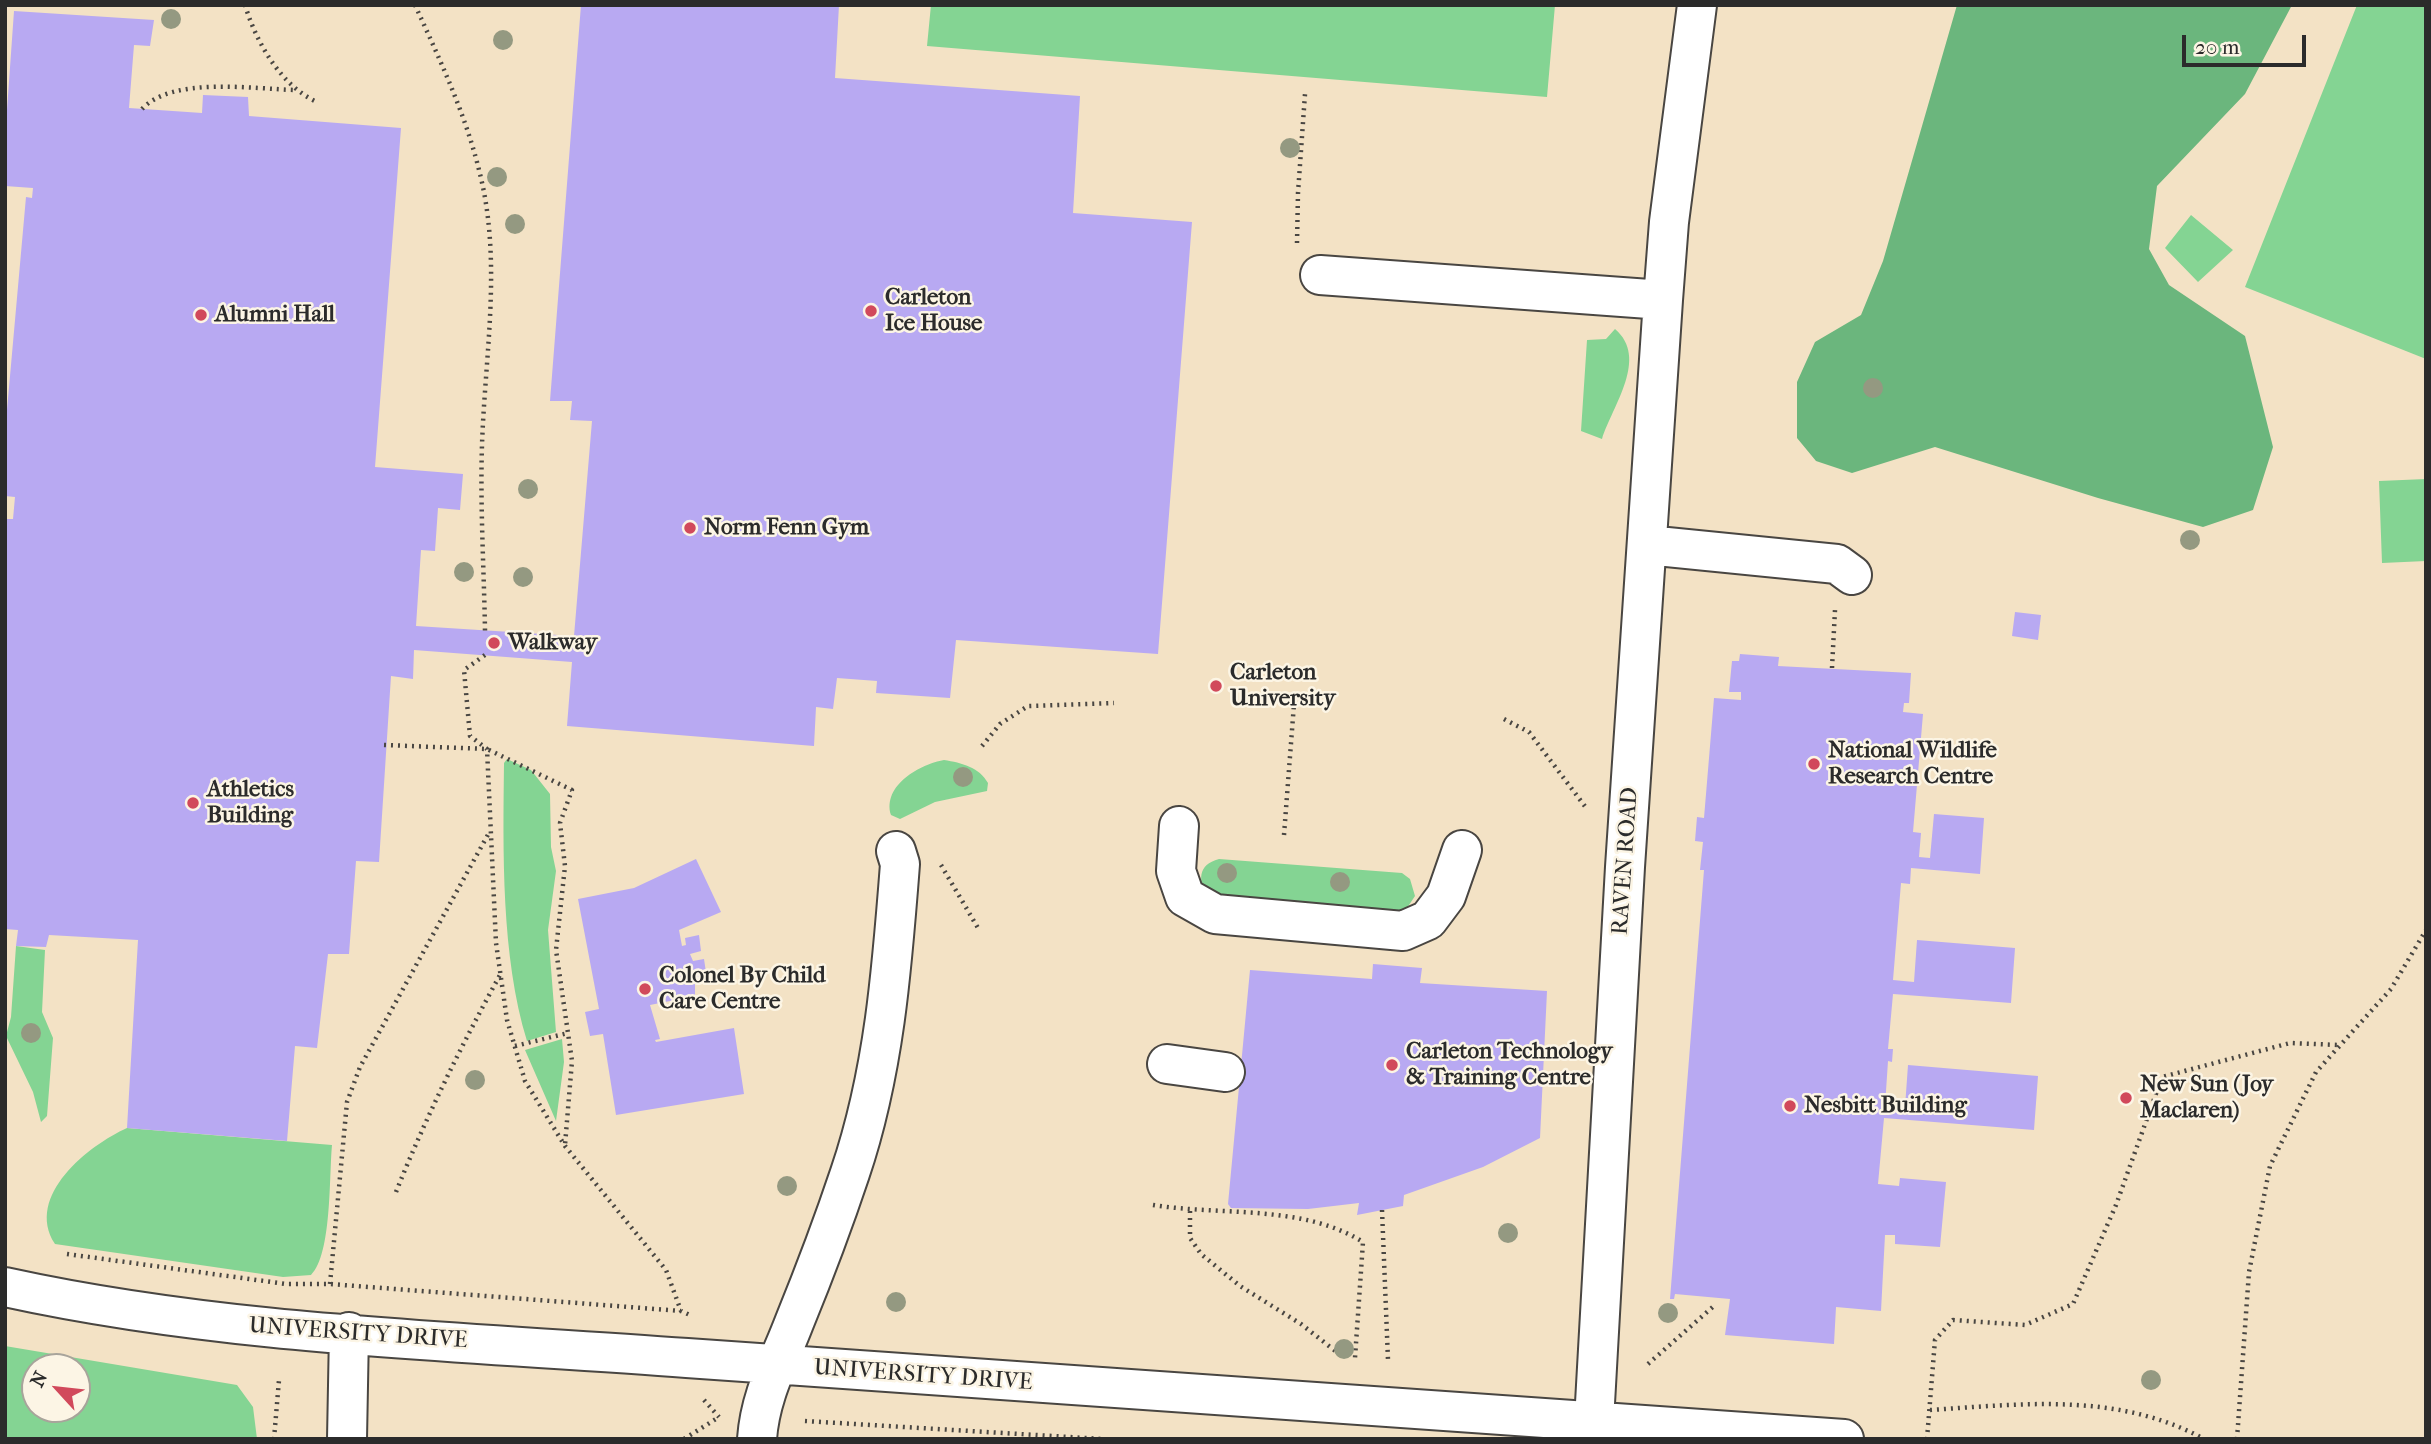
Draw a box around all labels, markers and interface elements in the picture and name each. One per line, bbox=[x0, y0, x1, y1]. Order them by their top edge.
scale bar bbox=[2186, 21, 2310, 65]
text: 20 m bbox=[2195, 35, 2239, 59]
place label: Carleton Ice House bbox=[885, 284, 982, 338]
place label: Alumni Hall bbox=[215, 301, 335, 329]
marker: Carleton Ice House bbox=[863, 303, 879, 319]
marker: Alumni Hall bbox=[193, 307, 209, 323]
place label: Norm Fenn Gym bbox=[704, 514, 869, 542]
marker: Norm Fenn Gym bbox=[682, 520, 698, 536]
place label: Walkway bbox=[508, 629, 597, 657]
marker: Walkway bbox=[486, 635, 502, 651]
place label: Carleton University bbox=[1230, 659, 1335, 713]
marker: Carleton University bbox=[1208, 678, 1224, 694]
place label: National Wildlife Research Centre bbox=[1828, 737, 1997, 791]
marker: National Wildlife Research Centre bbox=[1806, 756, 1822, 772]
place label: Athletics Building bbox=[207, 776, 294, 830]
street label: RAVEN ROAD bbox=[1607, 786, 1645, 936]
marker: Athletics Building bbox=[185, 795, 201, 811]
place label: Colonel By Child Care Centre bbox=[659, 962, 826, 1016]
marker: Colonel By Child Care Centre bbox=[637, 981, 653, 997]
place label: Carleton Technology & Training Centre bbox=[1406, 1038, 1612, 1092]
marker: Carleton Technology & Training Centre bbox=[1384, 1057, 1400, 1073]
place label: New Sun (Joy Maclaren) bbox=[2140, 1071, 2273, 1125]
marker: New Sun (Joy Maclaren) bbox=[2118, 1090, 2134, 1106]
place label: Nesbitt Building bbox=[1804, 1092, 1967, 1120]
marker: Nesbitt Building bbox=[1782, 1098, 1798, 1114]
street label: UNIVERSITY DRIVE bbox=[248, 1313, 468, 1355]
north arrow bbox=[21, 1353, 91, 1423]
street label: UNIVERSITY DRIVE bbox=[813, 1355, 1033, 1397]
text: N bbox=[26, 1368, 52, 1391]

